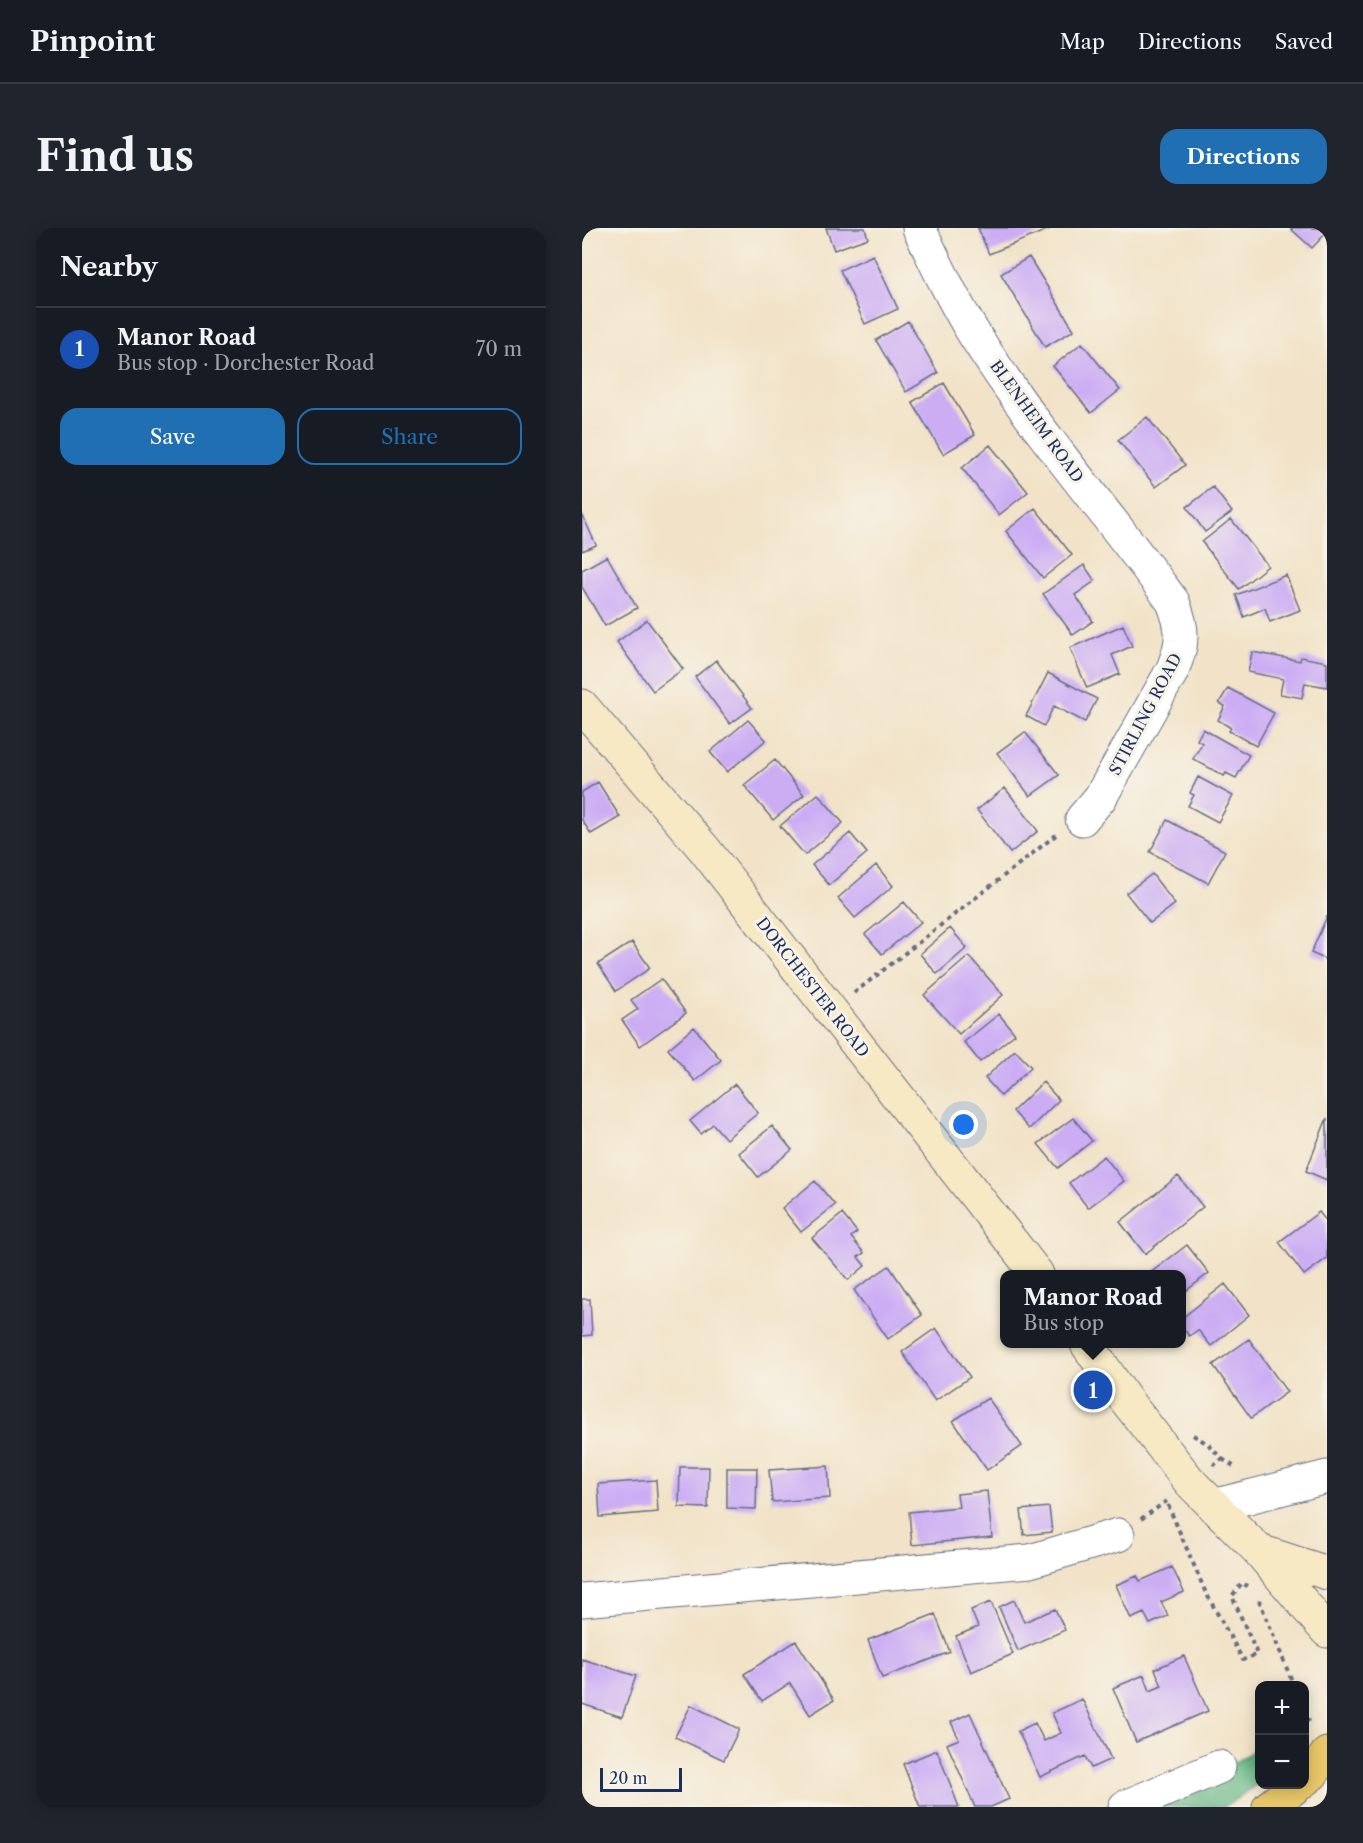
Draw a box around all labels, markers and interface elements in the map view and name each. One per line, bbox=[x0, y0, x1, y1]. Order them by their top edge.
text: Pinpoint bbox=[30, 24, 155, 58]
text: Map bbox=[1060, 29, 1105, 54]
text: Directions bbox=[1138, 29, 1242, 54]
text: Saved bbox=[1275, 29, 1333, 54]
button: Directions bbox=[1160, 129, 1327, 184]
text: Find us bbox=[36, 130, 194, 182]
text: Nearby bbox=[60, 251, 158, 283]
text: Manor Road bbox=[117, 324, 256, 351]
text: 1 bbox=[75, 337, 84, 361]
text: 70 m bbox=[476, 337, 522, 361]
text: Bus stop · Dorchester Road bbox=[117, 351, 374, 375]
street label: BLENHEIM ROAD bbox=[986, 356, 1088, 486]
button: Save bbox=[60, 408, 285, 465]
button: Share bbox=[297, 408, 522, 465]
street label: STIRLING ROAD bbox=[1104, 650, 1186, 778]
street label: DORCHESTER ROAD bbox=[752, 913, 874, 1061]
your location bbox=[949, 1110, 978, 1139]
popup bbox=[1000, 1270, 1186, 1348]
text: Manor Road bbox=[1023, 1284, 1163, 1311]
text: Bus stop bbox=[1023, 1311, 1104, 1335]
pin: 1 bbox=[1074, 1368, 1112, 1412]
map controls bbox=[1255, 1681, 1309, 1789]
button: + bbox=[1255, 1681, 1309, 1735]
button: − bbox=[1255, 1735, 1309, 1789]
scale bar bbox=[600, 1765, 682, 1792]
text: 20 m bbox=[609, 1768, 648, 1788]

